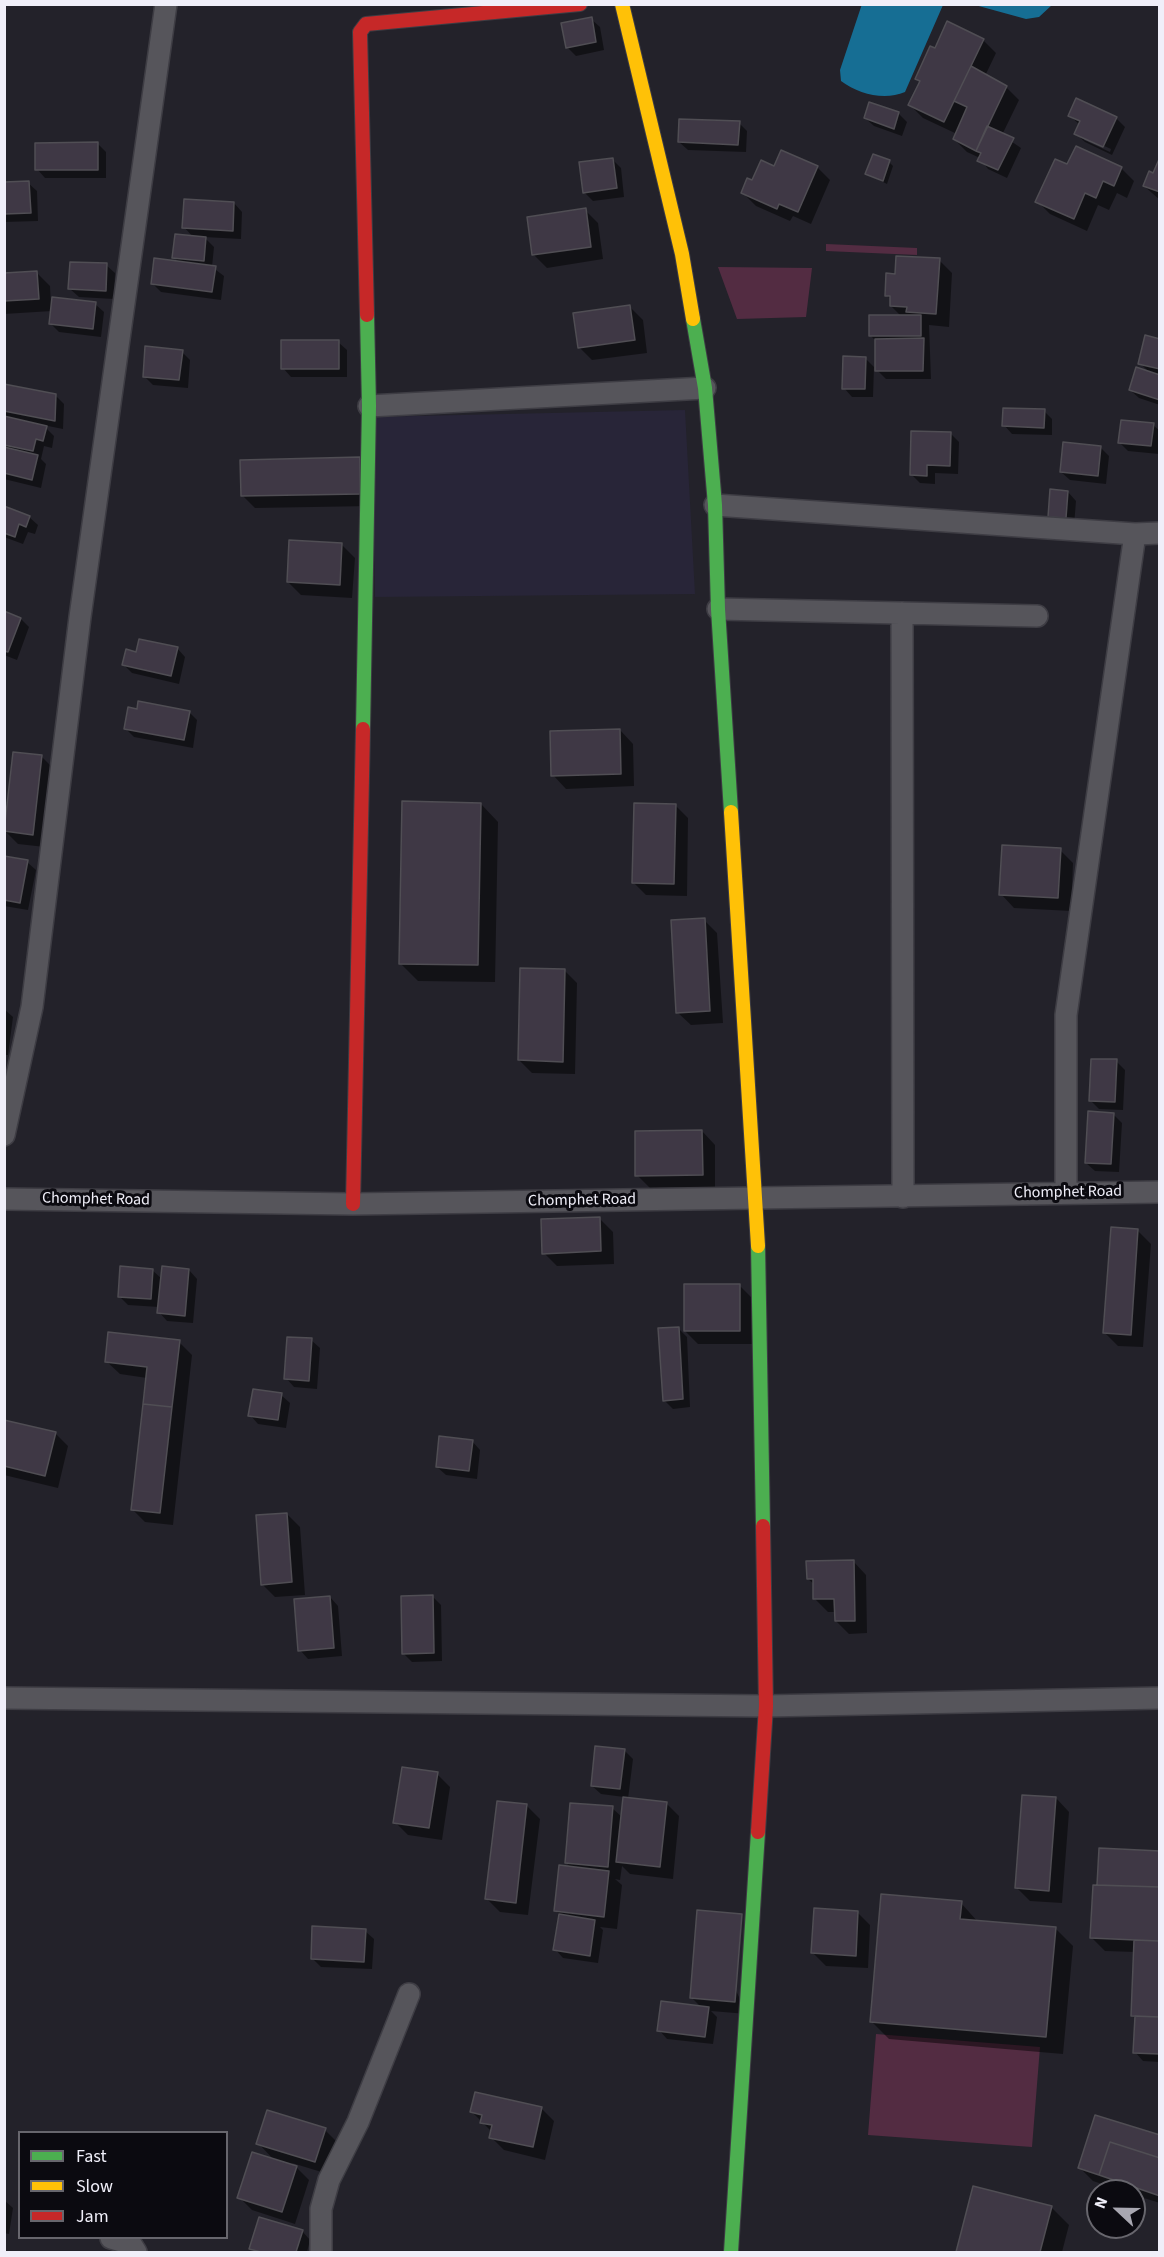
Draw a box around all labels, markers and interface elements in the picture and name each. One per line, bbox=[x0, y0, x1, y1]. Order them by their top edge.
street label: Chomphet Road bbox=[1014, 1182, 1122, 1204]
street label: Chomphet Road bbox=[42, 1189, 150, 1211]
street label: Chomphet Road bbox=[528, 1190, 636, 1212]
legend bbox=[18, 2131, 228, 2239]
text: Fast bbox=[76, 2144, 107, 2169]
text: Slow bbox=[76, 2174, 113, 2199]
north arrow bbox=[1086, 2179, 1146, 2239]
text: N bbox=[1089, 2194, 1113, 2212]
text: Jam bbox=[76, 2204, 109, 2229]

